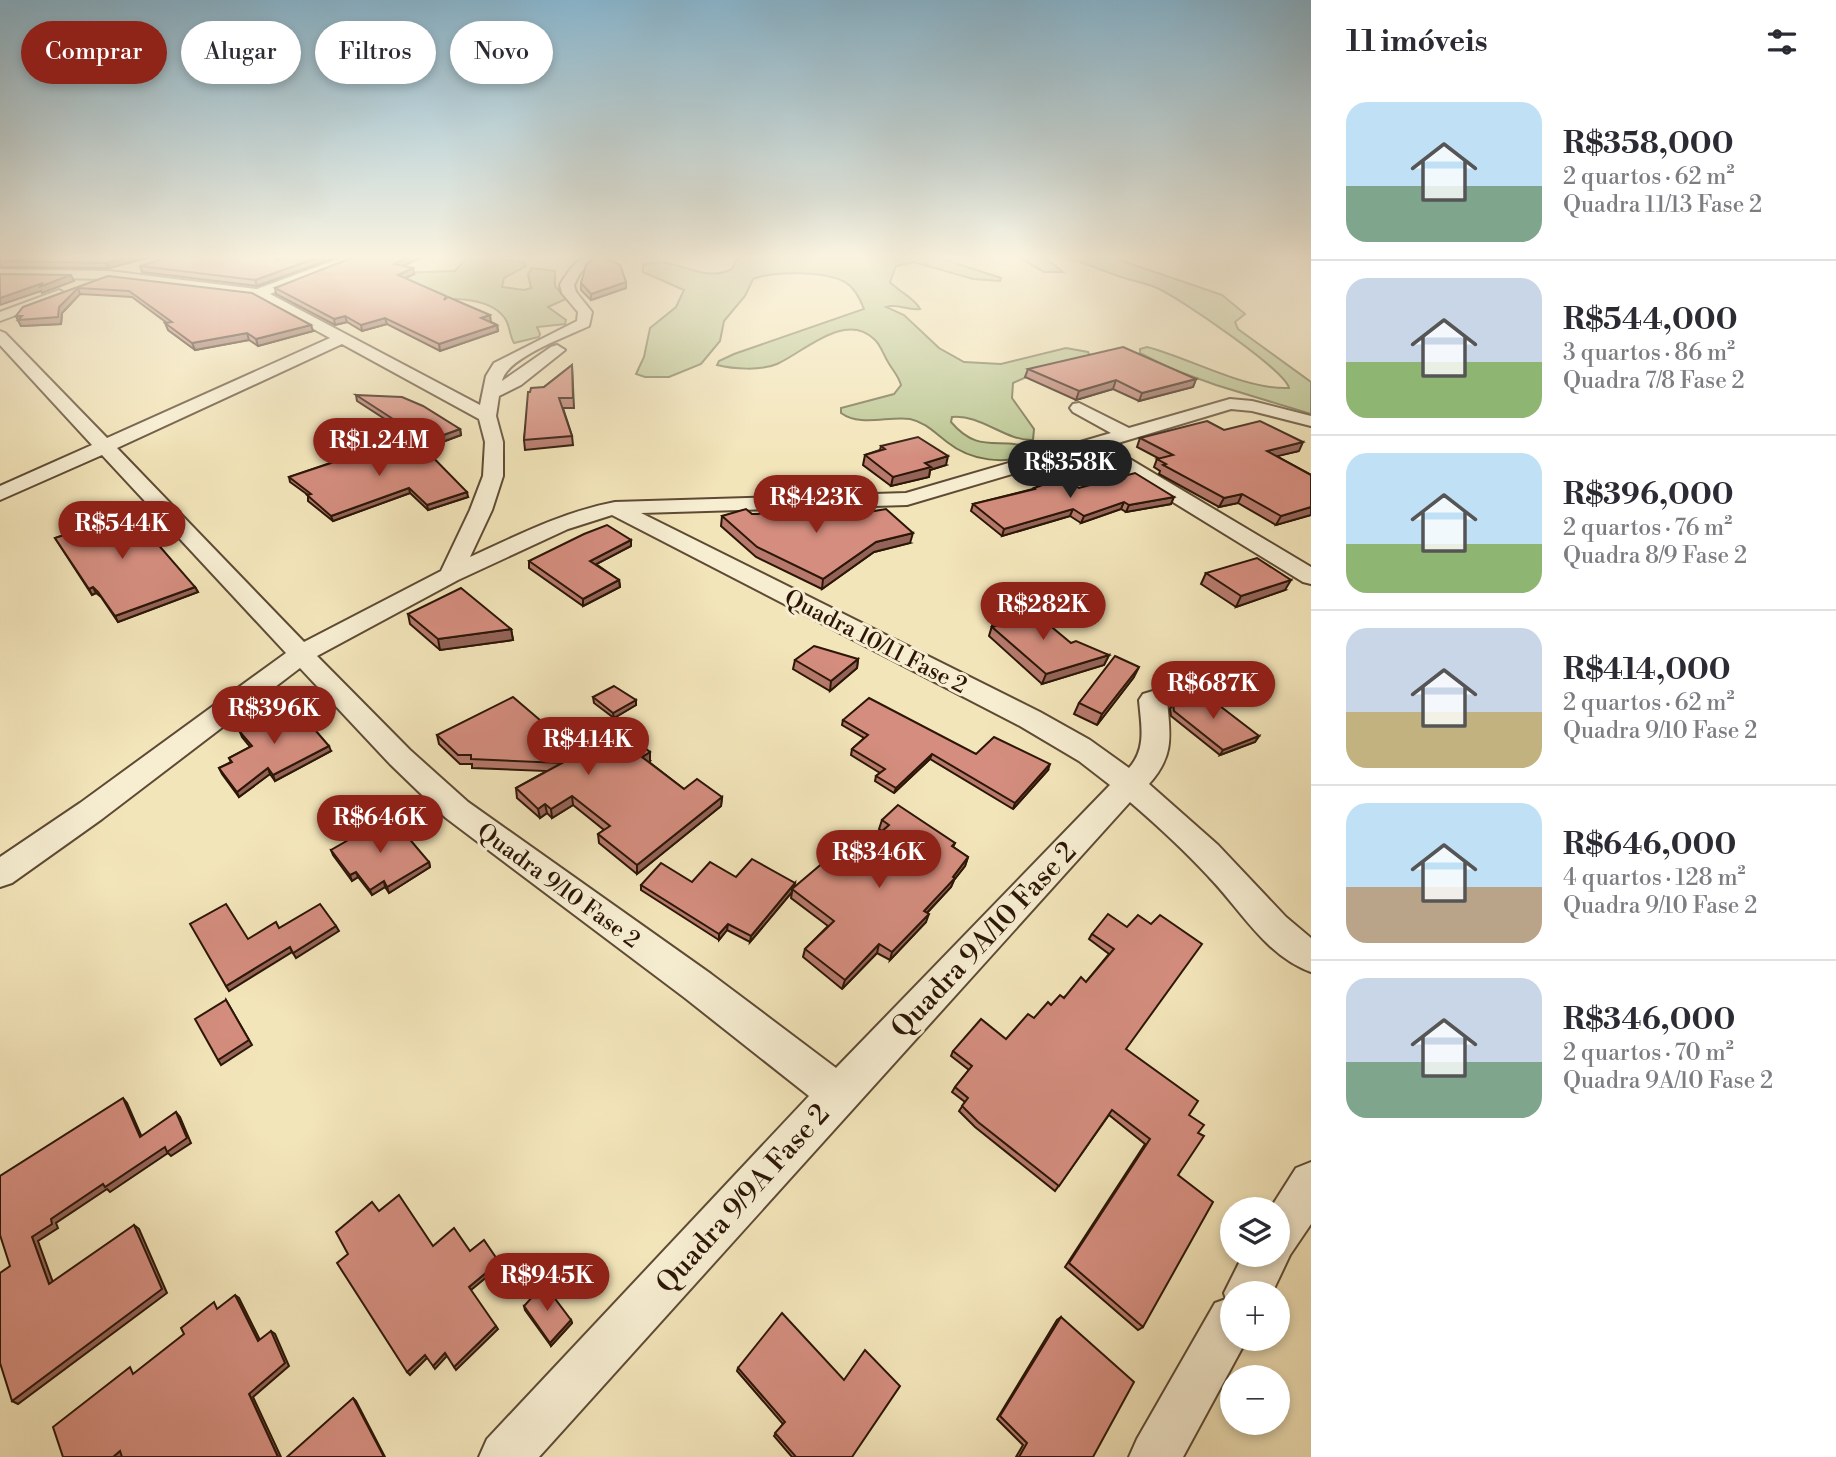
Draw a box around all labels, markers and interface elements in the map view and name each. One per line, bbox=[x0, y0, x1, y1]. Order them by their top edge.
chip: Comprar bbox=[21, 21, 167, 84]
chip: Alugar bbox=[181, 21, 301, 84]
chip: Filtros bbox=[315, 21, 436, 84]
chip: Novo bbox=[450, 21, 553, 84]
text: 11 imóveis bbox=[1346, 23, 1488, 61]
icon: filters bbox=[1763, 23, 1801, 61]
text: R$358,000 bbox=[1563, 125, 1733, 163]
icon: home bbox=[1402, 130, 1486, 214]
text: 2 quartos · 62 m² bbox=[1563, 163, 1735, 191]
text: Quadra 11/13 Fase 2 bbox=[1563, 191, 1762, 219]
text: R$544,000 bbox=[1563, 301, 1737, 339]
icon: home bbox=[1402, 306, 1486, 390]
text: 3 quartos · 86 m² bbox=[1563, 339, 1735, 367]
text: Quadra 7/8 Fase 2 bbox=[1563, 367, 1745, 395]
pin: R$1.24M bbox=[314, 419, 444, 478]
text: R$1.24M bbox=[329, 427, 429, 455]
pin: R$358K bbox=[1013, 440, 1127, 500]
text: R$358K bbox=[1024, 449, 1116, 477]
pin: R$423K bbox=[759, 476, 873, 535]
text: R$396,000 bbox=[1563, 476, 1734, 514]
icon: home bbox=[1402, 481, 1486, 565]
text: R$423K bbox=[770, 484, 862, 512]
pin: R$544K bbox=[65, 502, 179, 561]
text: R$544K bbox=[74, 510, 170, 538]
text: 2 quartos · 76 m² bbox=[1563, 514, 1732, 542]
text: Quadra 8/9 Fase 2 bbox=[1563, 542, 1747, 570]
pin: R$282K bbox=[986, 582, 1100, 642]
street label: Quadra 10/11 Fase 2 bbox=[780, 584, 971, 700]
text: R$282K bbox=[997, 591, 1089, 619]
text: R$414,000 bbox=[1563, 651, 1731, 689]
icon: home bbox=[1402, 656, 1486, 740]
pin: R$687K bbox=[1156, 662, 1270, 721]
text: R$687K bbox=[1167, 670, 1259, 698]
pin: R$396K bbox=[217, 686, 331, 746]
text: 2 quartos · 62 m² bbox=[1563, 689, 1735, 717]
text: R$396K bbox=[228, 695, 320, 723]
text: Quadra 9/10 Fase 2 bbox=[1563, 717, 1757, 745]
pin: R$414K bbox=[531, 718, 645, 777]
text: R$414K bbox=[543, 726, 633, 754]
pin: R$646K bbox=[323, 796, 437, 855]
text: R$646K bbox=[333, 804, 427, 832]
street label: Quadra 9/10 Fase 2 bbox=[472, 817, 645, 954]
text: R$646,000 bbox=[1563, 826, 1736, 864]
pin: R$346K bbox=[822, 830, 936, 890]
icon: home bbox=[1402, 831, 1486, 915]
street label: Quadra 9A/10 Fase 2 bbox=[884, 835, 1084, 1045]
text: R$346K bbox=[832, 839, 926, 867]
text: 4 quartos · 128 m² bbox=[1563, 864, 1746, 892]
text: Quadra 9/10 Fase 2 bbox=[1563, 892, 1757, 920]
text: R$346,000 bbox=[1563, 1001, 1735, 1039]
icon: home bbox=[1402, 1006, 1486, 1090]
text: 2 quartos · 70 m² bbox=[1563, 1039, 1734, 1067]
text: Quadra 9A/10 Fase 2 bbox=[1563, 1067, 1773, 1095]
street label: Quadra 9/9A Fase 2 bbox=[649, 1097, 837, 1301]
map controls bbox=[1220, 1197, 1290, 1435]
button: layers bbox=[1220, 1197, 1290, 1267]
pin: R$945K bbox=[490, 1254, 604, 1313]
text: R$945K bbox=[500, 1262, 594, 1290]
button: + bbox=[1220, 1281, 1290, 1351]
button: − bbox=[1220, 1365, 1290, 1435]

